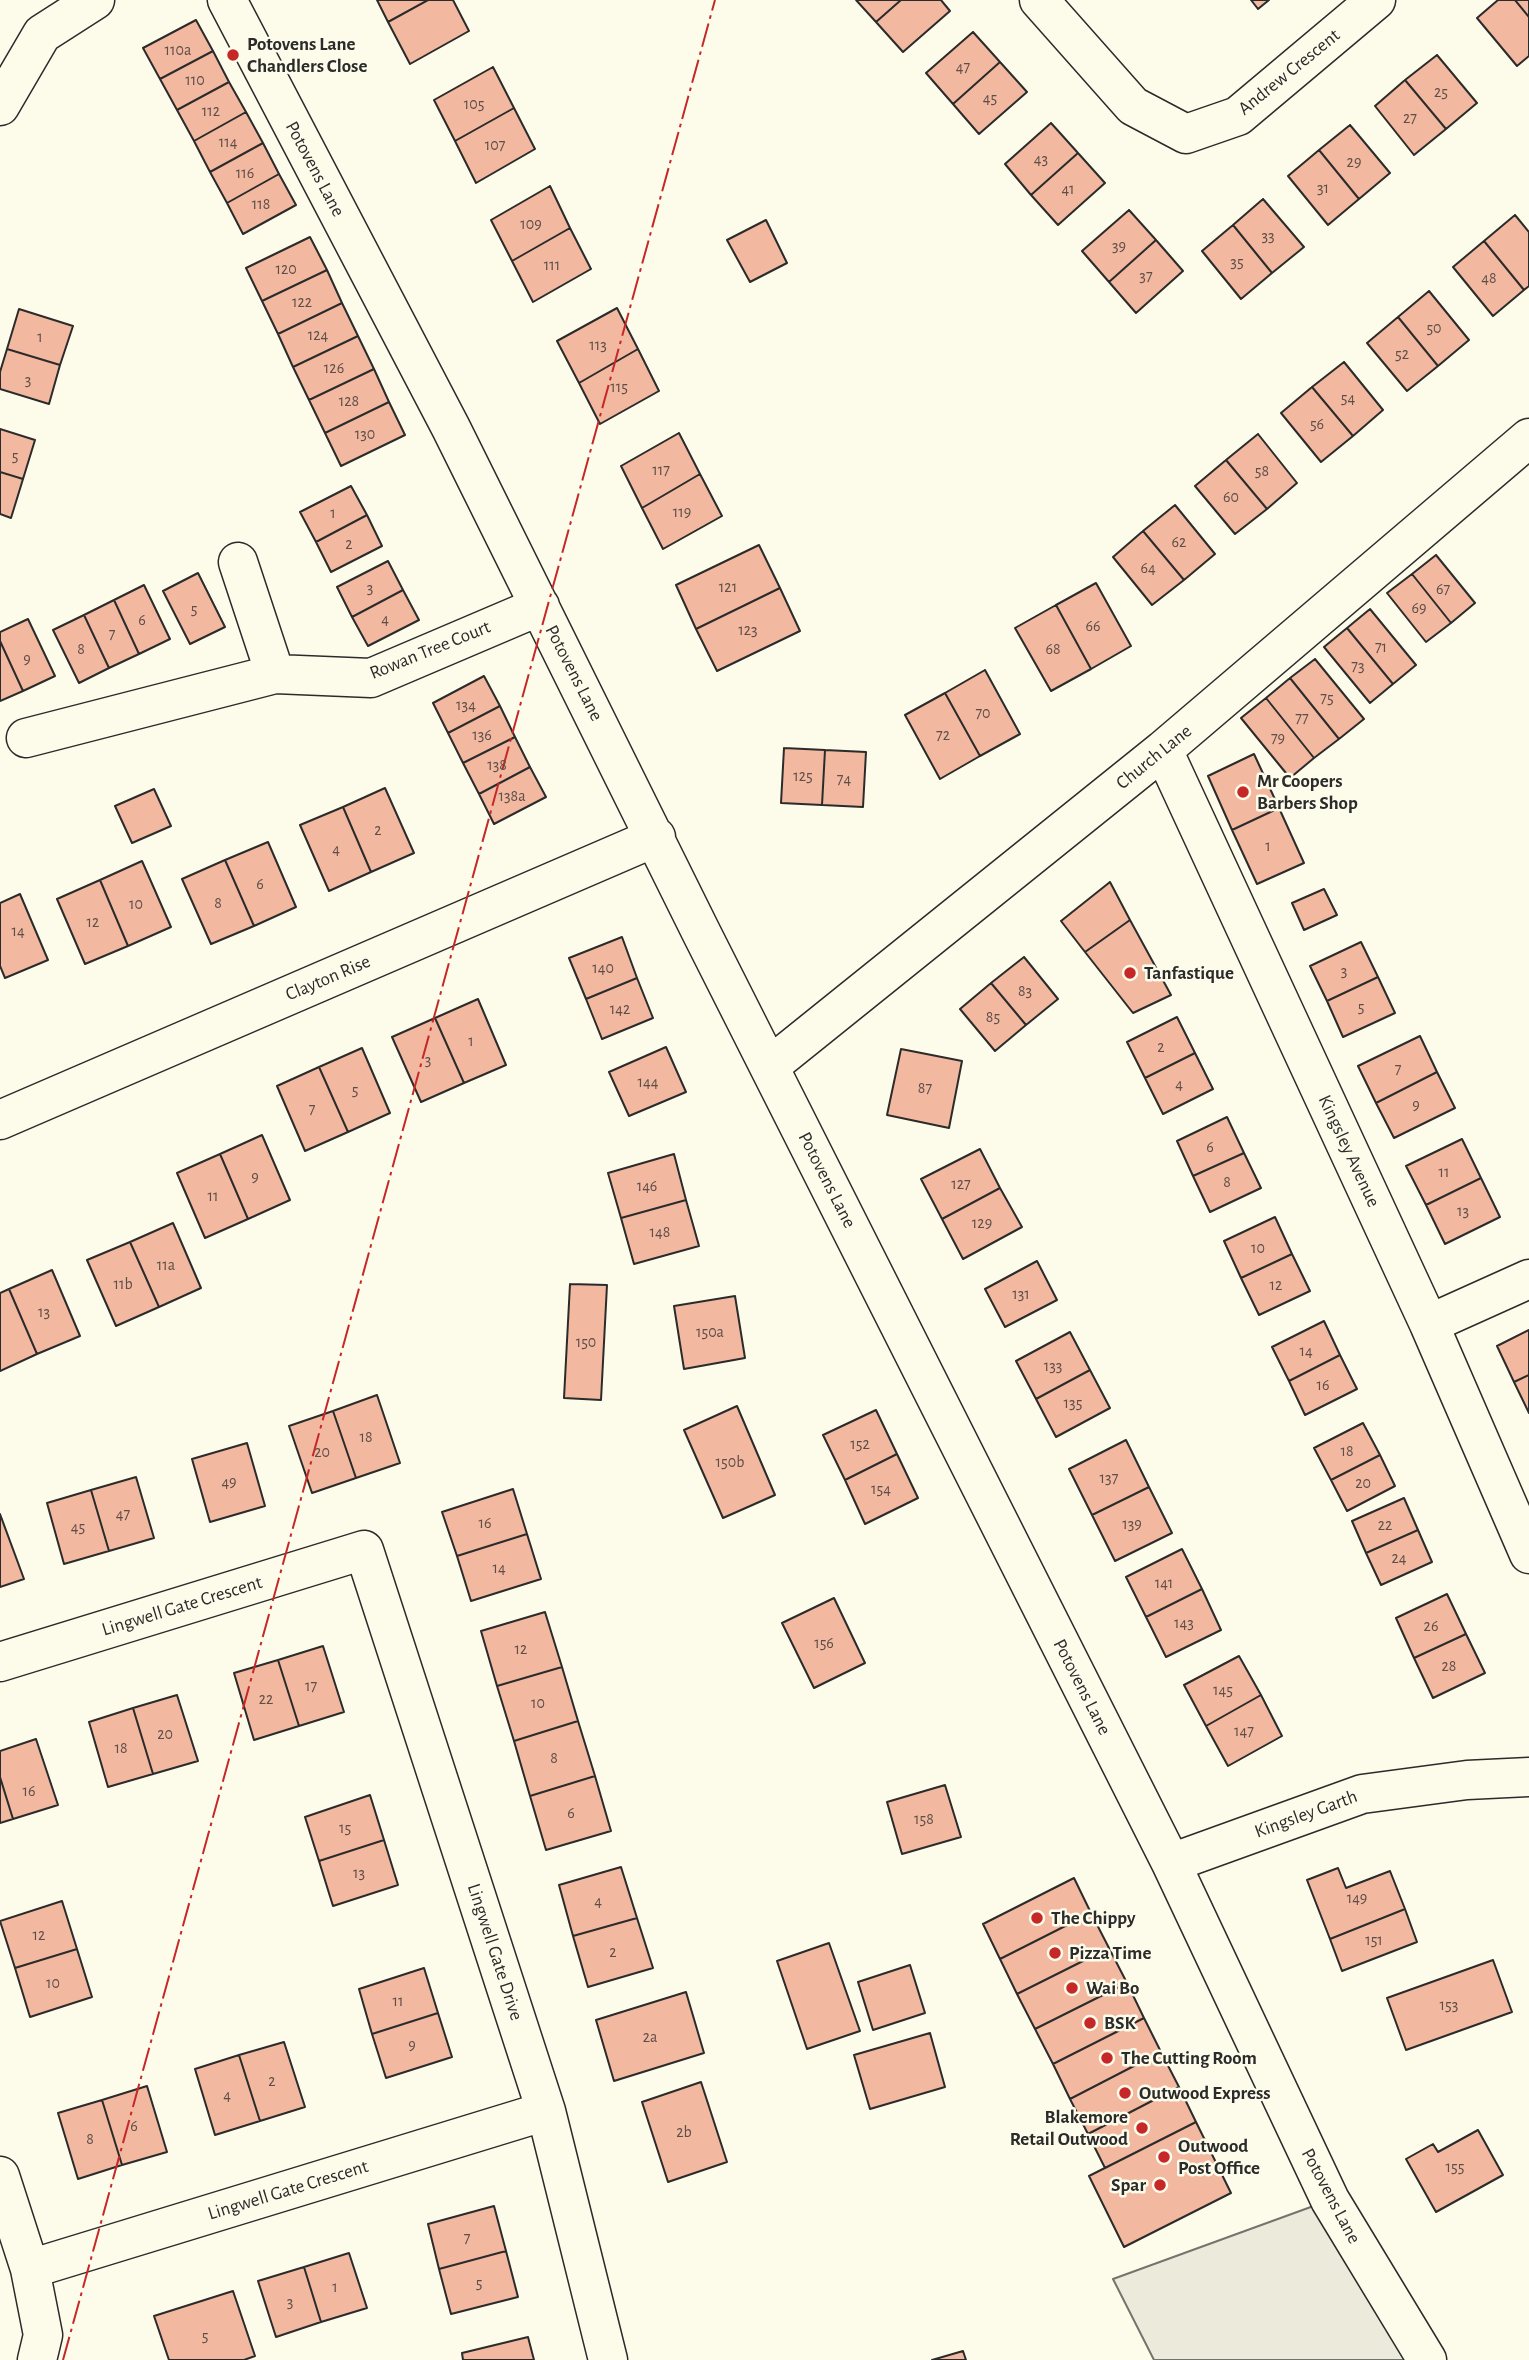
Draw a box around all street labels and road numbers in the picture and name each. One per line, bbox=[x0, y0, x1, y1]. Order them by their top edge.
street label: Andrew Crescent bbox=[1233, 24, 1345, 120]
street label: Potovens Lane bbox=[280, 117, 350, 221]
street label: Rowan Tree Court bbox=[366, 615, 494, 685]
street label: Potovens Lane bbox=[540, 621, 608, 725]
street label: Church Lane bbox=[1112, 720, 1196, 794]
street label: Clayton Rise bbox=[282, 950, 374, 1006]
street label: Kingsley Avenue bbox=[1313, 1091, 1385, 1211]
street label: Potovens Lane bbox=[793, 1128, 861, 1232]
street label: Lingwell Gate Crescent bbox=[99, 1571, 265, 1641]
street label: Potovens Lane bbox=[1048, 1635, 1116, 1739]
street label: Kingsley Garth bbox=[1252, 1785, 1360, 1843]
street label: Lingwell Gate Drive bbox=[462, 1881, 528, 2023]
street label: Potovens Lane bbox=[1296, 2144, 1366, 2248]
street label: Lingwell Gate Crescent bbox=[205, 2155, 371, 2225]

